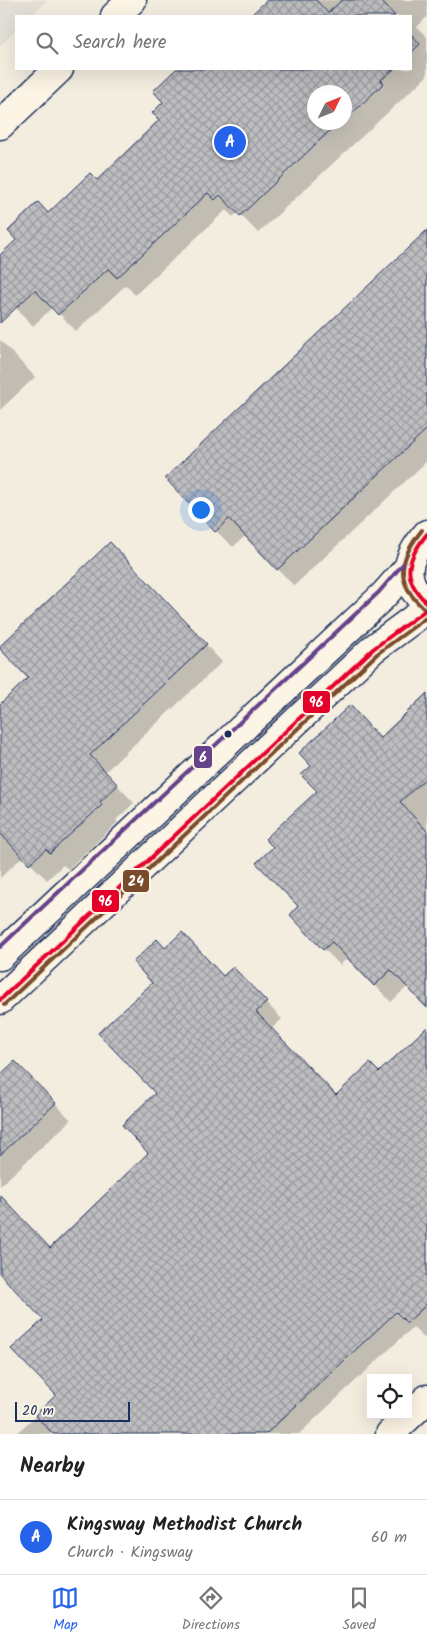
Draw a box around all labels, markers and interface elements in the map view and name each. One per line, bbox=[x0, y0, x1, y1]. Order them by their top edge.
search box bbox=[15, 15, 412, 70]
text: Search here bbox=[73, 28, 167, 58]
icon: search bbox=[33, 29, 61, 57]
north arrow bbox=[307, 85, 352, 130]
pin: A bbox=[214, 123, 246, 161]
your location bbox=[188, 497, 214, 523]
line badge: 96 bbox=[302, 690, 331, 714]
text: 96 bbox=[309, 692, 324, 714]
unlabelled marker bbox=[223, 729, 233, 739]
line badge: 6 bbox=[193, 745, 213, 769]
text: 6 bbox=[199, 747, 207, 769]
line badge: 24 bbox=[122, 869, 150, 893]
text: 24 bbox=[128, 871, 144, 893]
line badge: 96 bbox=[91, 889, 120, 913]
text: 96 bbox=[98, 891, 113, 913]
map controls bbox=[367, 1374, 412, 1419]
button: locate bbox=[367, 1374, 412, 1419]
scale bar bbox=[15, 1399, 130, 1422]
text: 20 m bbox=[22, 1400, 54, 1422]
text: Nearby bbox=[20, 1450, 85, 1483]
text: Kingsway Methodist Church bbox=[67, 1510, 302, 1540]
text: A bbox=[31, 1525, 41, 1550]
text: 60 m bbox=[371, 1525, 407, 1550]
text: Church · Kingsway bbox=[67, 1540, 192, 1565]
tab: Map bbox=[51, 1584, 79, 1636]
tab: Directions bbox=[182, 1584, 240, 1636]
tab: Saved bbox=[342, 1584, 376, 1636]

